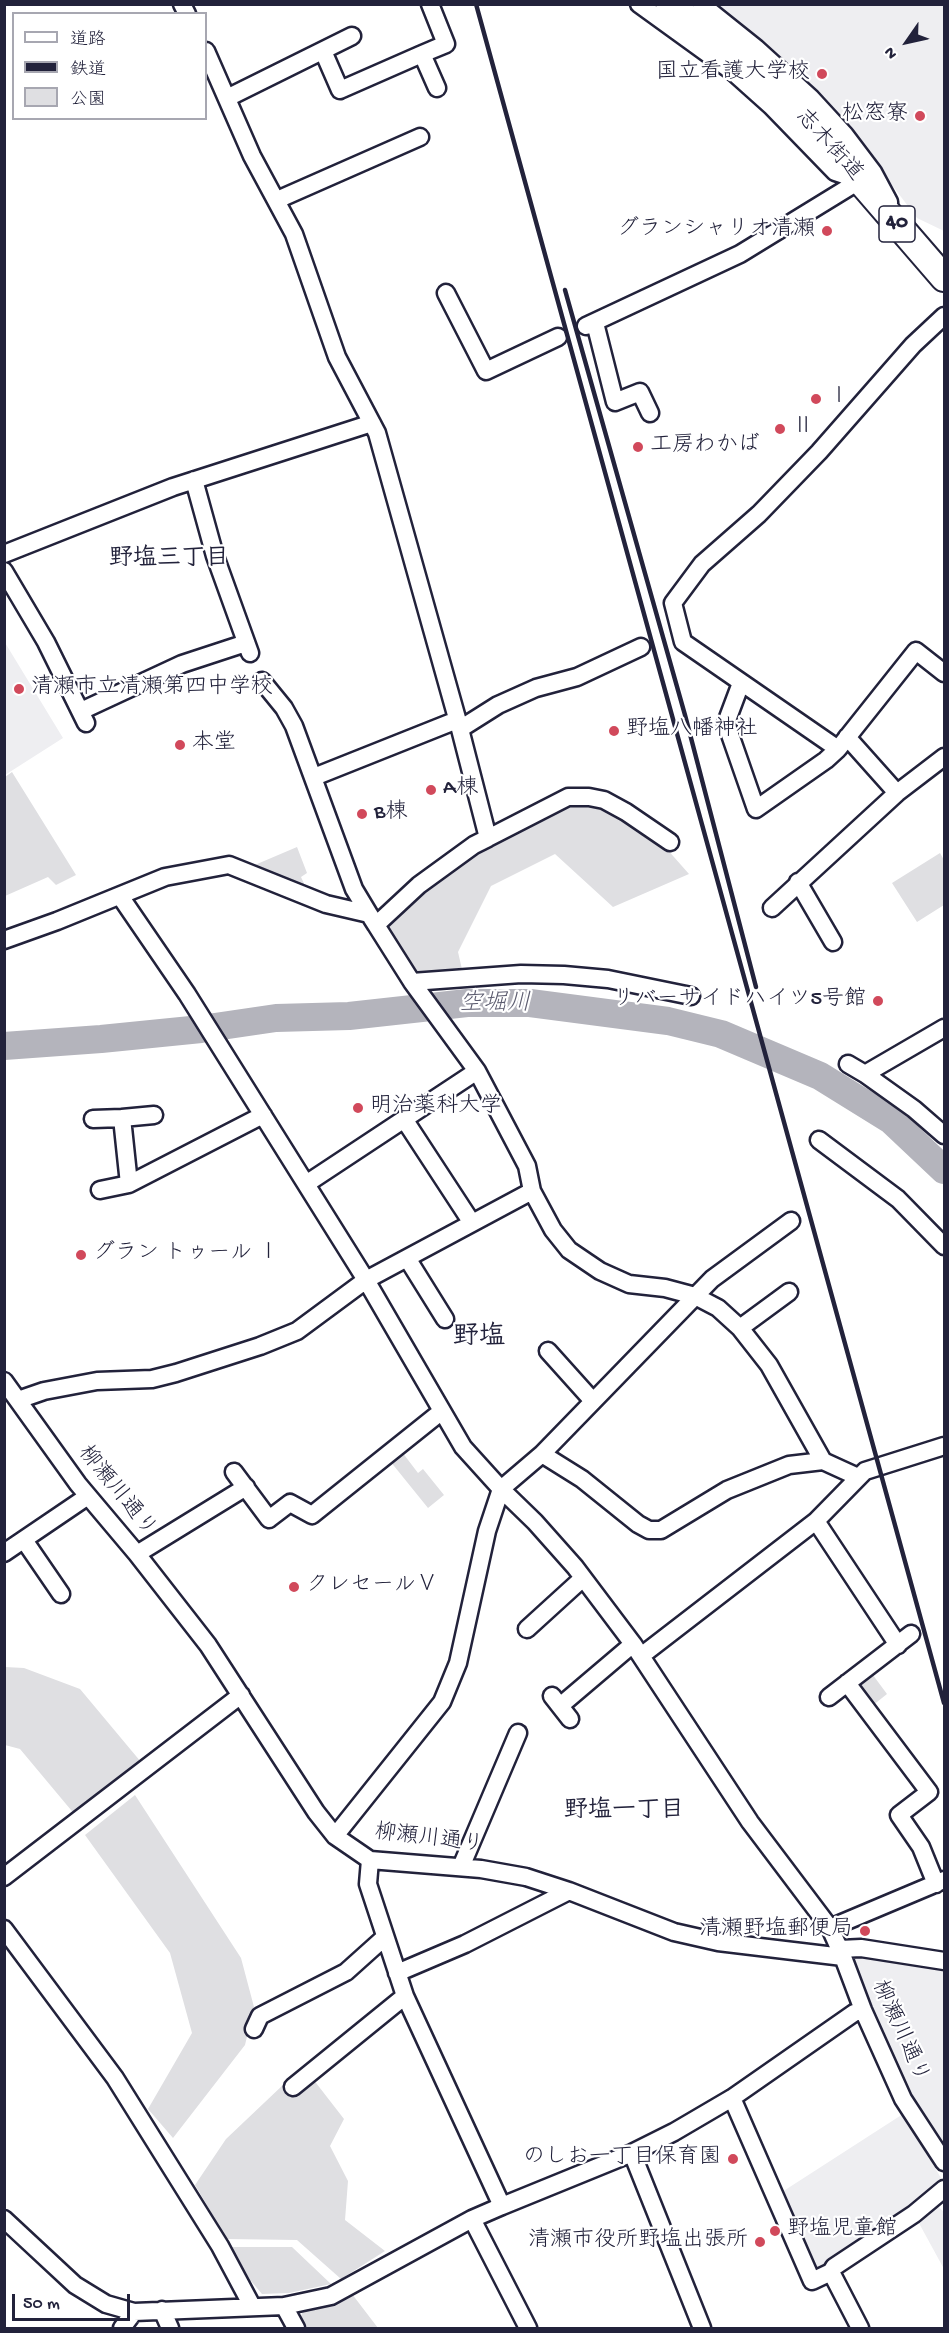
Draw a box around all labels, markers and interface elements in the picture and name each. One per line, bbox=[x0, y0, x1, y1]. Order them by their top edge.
legend bbox=[12, 12, 207, 120]
north arrow bbox=[877, 12, 937, 72]
text: 道路 bbox=[70, 30, 106, 51]
text: N bbox=[881, 43, 902, 62]
text: 鉄道 bbox=[70, 60, 106, 81]
place label: 国立看護大学校 bbox=[656, 61, 810, 87]
marker: 国立看護大学校 bbox=[815, 67, 829, 81]
text: 公園 bbox=[70, 90, 106, 111]
place label: 松窓寮 bbox=[842, 103, 908, 129]
street label: 志木街道 bbox=[789, 104, 867, 188]
marker: 松窓寮 bbox=[913, 109, 927, 123]
road number: 40 bbox=[879, 206, 915, 242]
place label: グランシャリオ清瀬 bbox=[617, 218, 815, 244]
marker: グランシャリオ清瀬 bbox=[820, 224, 834, 238]
place label: Ⅰ bbox=[828, 386, 850, 412]
marker: Ⅰ bbox=[809, 392, 823, 406]
place label: Ⅱ bbox=[792, 416, 814, 442]
marker: Ⅱ bbox=[773, 422, 787, 436]
place label: 工房わかば bbox=[650, 434, 760, 460]
marker: 工房わかば bbox=[631, 440, 645, 454]
district label: 野塩三丁目 bbox=[109, 546, 229, 574]
place label: 清瀬市立清瀬第四中学校 bbox=[31, 676, 273, 702]
marker: 清瀬市立清瀬第四中学校 bbox=[12, 682, 26, 696]
place label: 野塩八幡神社 bbox=[626, 718, 758, 744]
marker: 野塩八幡神社 bbox=[607, 724, 621, 738]
place label: 本堂 bbox=[192, 732, 236, 758]
marker: 本堂 bbox=[173, 738, 187, 752]
place label: A棟 bbox=[443, 777, 478, 803]
marker: A棟 bbox=[424, 783, 438, 797]
place label: B棟 bbox=[374, 801, 407, 827]
marker: B棟 bbox=[355, 807, 369, 821]
place label: リバーサイドハイツ5号館 bbox=[612, 988, 866, 1014]
water label: 空堀川 bbox=[459, 991, 531, 1019]
marker: リバーサイドハイツ5号館 bbox=[871, 994, 885, 1008]
place label: 明治薬科大学 bbox=[370, 1095, 502, 1121]
marker: 明治薬科大学 bbox=[351, 1101, 365, 1115]
place label: グラン トゥール Ⅰ bbox=[93, 1242, 279, 1268]
marker: グラン トゥール Ⅰ bbox=[74, 1248, 88, 1262]
district label: 野塩 bbox=[453, 1323, 505, 1355]
street label: 柳瀬川通り bbox=[71, 1441, 161, 1543]
place label: クレセールⅤ bbox=[306, 1574, 438, 1600]
marker: クレセールⅤ bbox=[287, 1580, 301, 1594]
district label: 野塩一丁目 bbox=[564, 1798, 684, 1826]
street label: 柳瀬川通り bbox=[373, 1820, 485, 1860]
place label: 清瀬野塩郵便局 bbox=[699, 1918, 853, 1944]
marker: 清瀬野塩郵便局 bbox=[858, 1924, 872, 1938]
street label: 柳瀬川通り bbox=[865, 1976, 933, 2088]
place label: のしお一丁目保育園 bbox=[523, 2146, 721, 2172]
marker: のしお一丁目保育園 bbox=[726, 2152, 740, 2166]
place label: 野塩児童館 bbox=[787, 2218, 897, 2244]
marker: 野塩児童館 bbox=[768, 2224, 782, 2238]
place label: 清瀬市役所野塩出張所 bbox=[528, 2229, 748, 2255]
marker: 清瀬市役所野塩出張所 bbox=[753, 2235, 767, 2249]
scale bar bbox=[15, 2282, 134, 2320]
text: 50 m bbox=[23, 2294, 60, 2315]

